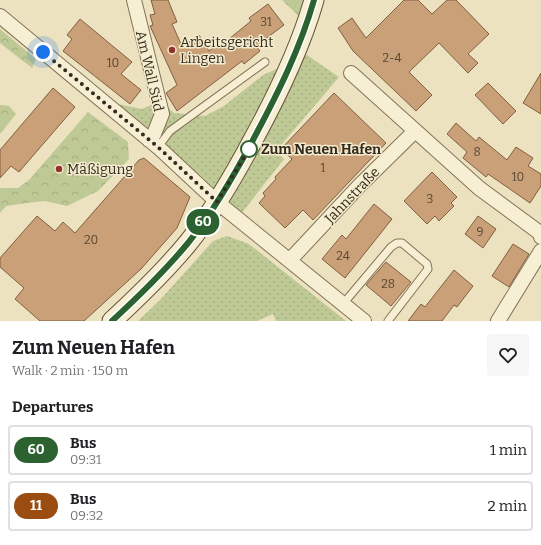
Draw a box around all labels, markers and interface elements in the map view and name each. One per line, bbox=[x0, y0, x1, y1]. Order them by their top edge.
house number: 31 bbox=[260, 15, 272, 29]
street label: Am Wall Süd bbox=[132, 29, 167, 113]
place label: Arbeitsgericht Lingen bbox=[180, 34, 273, 67]
your location bbox=[33, 42, 53, 62]
marker: Arbeitsgericht Lingen bbox=[167, 45, 177, 55]
house number: 2-4 bbox=[382, 51, 402, 65]
house number: 10 bbox=[107, 56, 119, 70]
marker: Zum Neuen Hafen bbox=[240, 140, 258, 158]
place label: Zum Neuen Hafen bbox=[261, 141, 381, 158]
house number: 8 bbox=[473, 145, 481, 159]
place label: Mäßigung bbox=[67, 161, 133, 178]
house number: 1 bbox=[321, 161, 326, 175]
marker: Mäßigung bbox=[54, 164, 64, 174]
street label: Jahnstraße bbox=[321, 164, 383, 228]
house number: 10 bbox=[512, 170, 524, 184]
house number: 3 bbox=[427, 192, 434, 206]
line badge: 60 bbox=[185, 209, 221, 235]
text: 60 bbox=[194, 213, 212, 230]
house number: 9 bbox=[476, 225, 484, 239]
house number: 20 bbox=[84, 233, 98, 247]
house number: 24 bbox=[336, 249, 350, 263]
house number: 28 bbox=[381, 277, 395, 291]
button: heart bbox=[487, 334, 529, 376]
text: Zum Neuen Hafen bbox=[12, 336, 175, 359]
text: Walk · 2 min · 150 m bbox=[12, 363, 128, 378]
text: Departures bbox=[12, 398, 93, 416]
text: Bus bbox=[70, 434, 96, 452]
text: 60 bbox=[27, 441, 45, 458]
text: 1 min bbox=[490, 441, 527, 459]
text: 09:31 bbox=[70, 452, 101, 467]
text: Bus bbox=[70, 490, 96, 508]
text: 11 bbox=[30, 497, 42, 514]
text: 2 min bbox=[488, 497, 527, 515]
text: 09:32 bbox=[70, 508, 103, 523]

